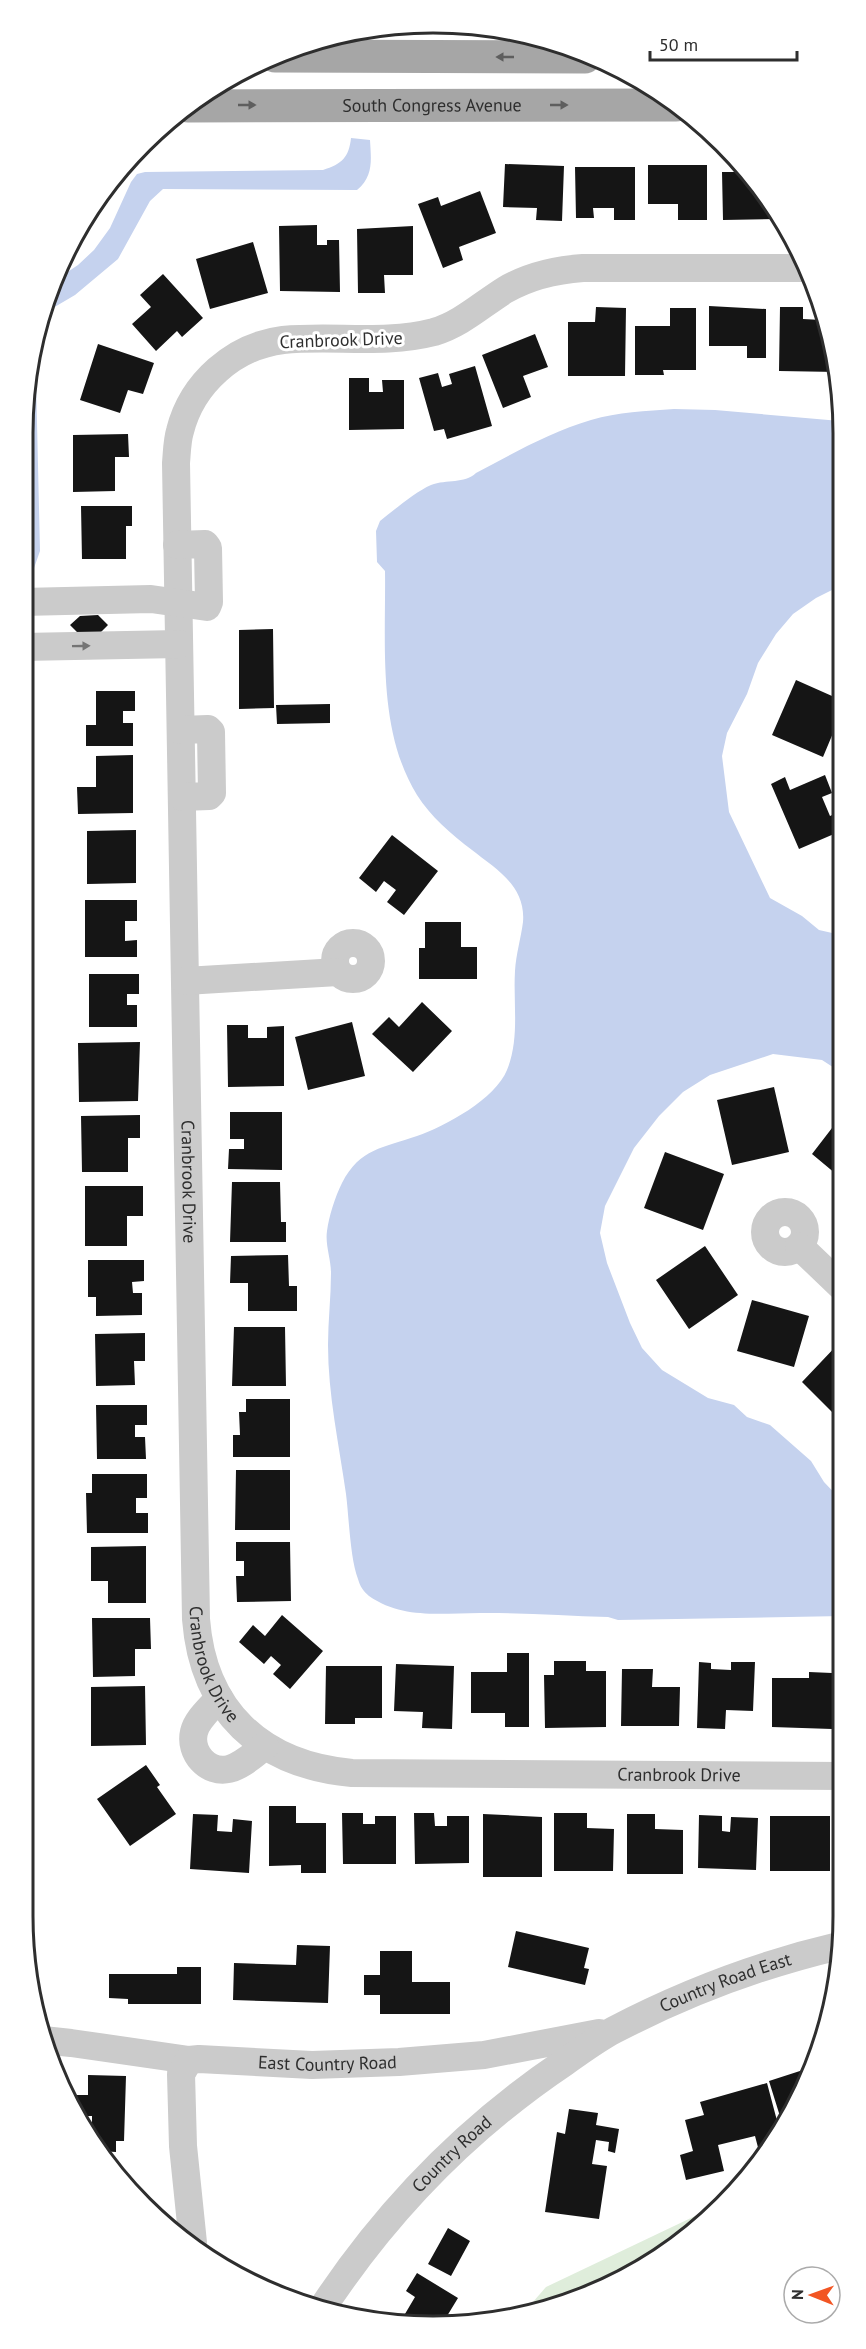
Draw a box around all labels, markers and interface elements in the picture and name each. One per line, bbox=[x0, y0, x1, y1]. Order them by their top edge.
scale bar bbox=[650, 24, 797, 62]
text: 50 m bbox=[659, 33, 698, 56]
one-way arrow bbox=[496, 52, 515, 62]
street label: South Congress Avenue bbox=[342, 93, 522, 117]
one-way arrow bbox=[237, 100, 256, 110]
one-way arrow bbox=[549, 100, 568, 110]
street label: Cranbrook Drive bbox=[279, 326, 403, 353]
one-way arrow bbox=[71, 641, 90, 650]
street label: Cranbrook Drive bbox=[176, 1120, 201, 1244]
street label: Cranbrook Drive bbox=[185, 1606, 244, 1727]
street label: Cranbrook Drive bbox=[617, 1763, 741, 1786]
street label: Country Road East bbox=[656, 1947, 794, 2017]
street label: East Country Road bbox=[257, 2050, 397, 2076]
street label: Country Road bbox=[407, 2110, 496, 2197]
north arrow bbox=[782, 2265, 842, 2325]
text: N bbox=[787, 2289, 807, 2300]

